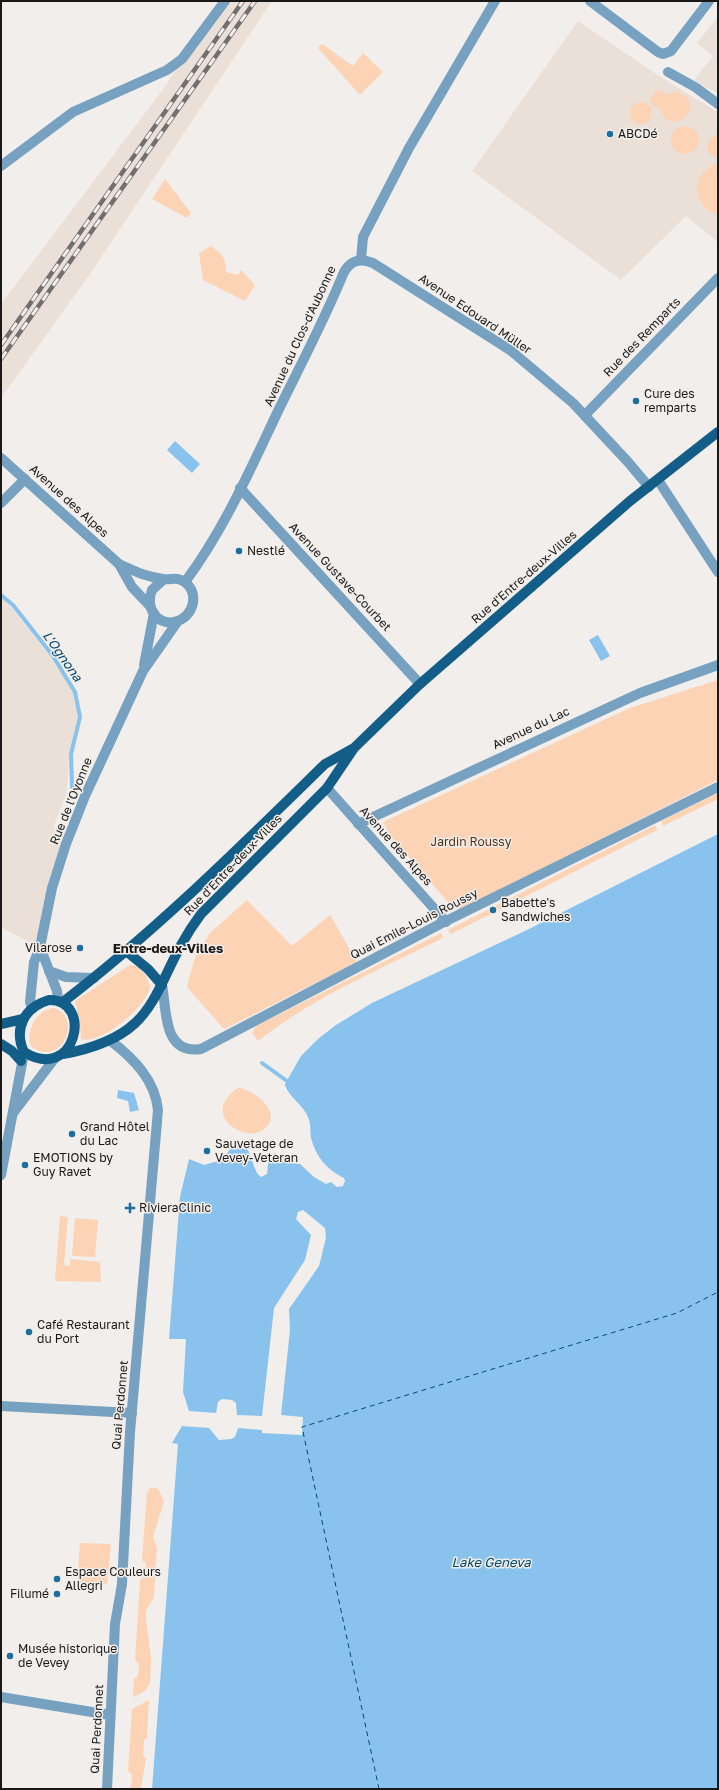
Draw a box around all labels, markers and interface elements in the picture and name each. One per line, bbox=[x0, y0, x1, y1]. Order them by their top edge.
place label: ABCDé bbox=[618, 126, 658, 141]
marker: ABCDé bbox=[605, 129, 615, 139]
street label: Avenue du Clos-d'Aubonne bbox=[260, 263, 339, 408]
street label: Avenue Edouard Müller bbox=[416, 270, 535, 357]
street label: Rue des Remparts bbox=[600, 294, 683, 380]
place label: Cure des remparts bbox=[644, 386, 696, 415]
marker: Cure des remparts bbox=[631, 396, 641, 406]
street label: Avenue des Alpes bbox=[27, 461, 112, 540]
street label: Avenue Gustave-Courbet bbox=[286, 519, 395, 634]
street label: Rue d'Entre-deux-Villes bbox=[468, 527, 580, 627]
place label: Nestlé bbox=[247, 543, 285, 558]
marker: Nestlé bbox=[234, 546, 244, 556]
water label: L'Ognona bbox=[40, 628, 86, 685]
street label: Avenue du Lac bbox=[490, 703, 572, 752]
street label: Rue de l'Oyonne bbox=[46, 755, 95, 847]
street label: Avenue des Alpes bbox=[357, 803, 436, 888]
street label: Rue d'Entre-deux-Villes bbox=[180, 811, 285, 918]
park label: Jardin Roussy bbox=[431, 834, 512, 849]
street label: Quai Emile-Louis Roussy bbox=[347, 885, 480, 962]
place label: Babette's Sandwiches bbox=[501, 895, 570, 924]
marker: Babette's Sandwiches bbox=[488, 905, 498, 915]
place label: Vilarose bbox=[25, 940, 72, 955]
district label: Entre-deux-Villes bbox=[113, 940, 223, 956]
marker: Vilarose bbox=[75, 943, 85, 953]
place label: Grand Hôtel du Lac bbox=[80, 1119, 150, 1148]
marker: Grand Hôtel du Lac bbox=[67, 1129, 77, 1139]
place label: Sauvetage de Vevey-Veteran bbox=[215, 1136, 298, 1165]
marker: Sauvetage de Vevey-Veteran bbox=[202, 1146, 212, 1156]
place label: EMOTIONS by Guy Ravet bbox=[33, 1150, 113, 1179]
marker: EMOTIONS by Guy Ravet bbox=[20, 1160, 30, 1170]
place label: RivieraClinic bbox=[139, 1200, 211, 1215]
marker: RivieraClinic bbox=[124, 1202, 136, 1214]
place label: Café Restaurant du Port bbox=[37, 1317, 130, 1346]
marker: Café Restaurant du Port bbox=[24, 1327, 34, 1337]
street label: Quai Perdonnet bbox=[108, 1360, 131, 1450]
water label: Lake Geneva bbox=[452, 1554, 531, 1570]
place label: Espace Couleurs Allegri bbox=[65, 1564, 161, 1593]
marker: Espace Couleurs Allegri bbox=[52, 1574, 62, 1584]
place label: Filumé bbox=[10, 1586, 49, 1601]
marker: Filumé bbox=[52, 1589, 62, 1599]
place label: Musée historique de Vevey bbox=[18, 1641, 117, 1670]
marker: Musée historique de Vevey bbox=[5, 1651, 15, 1661]
street label: Quai Perdonnet bbox=[87, 1684, 106, 1774]

